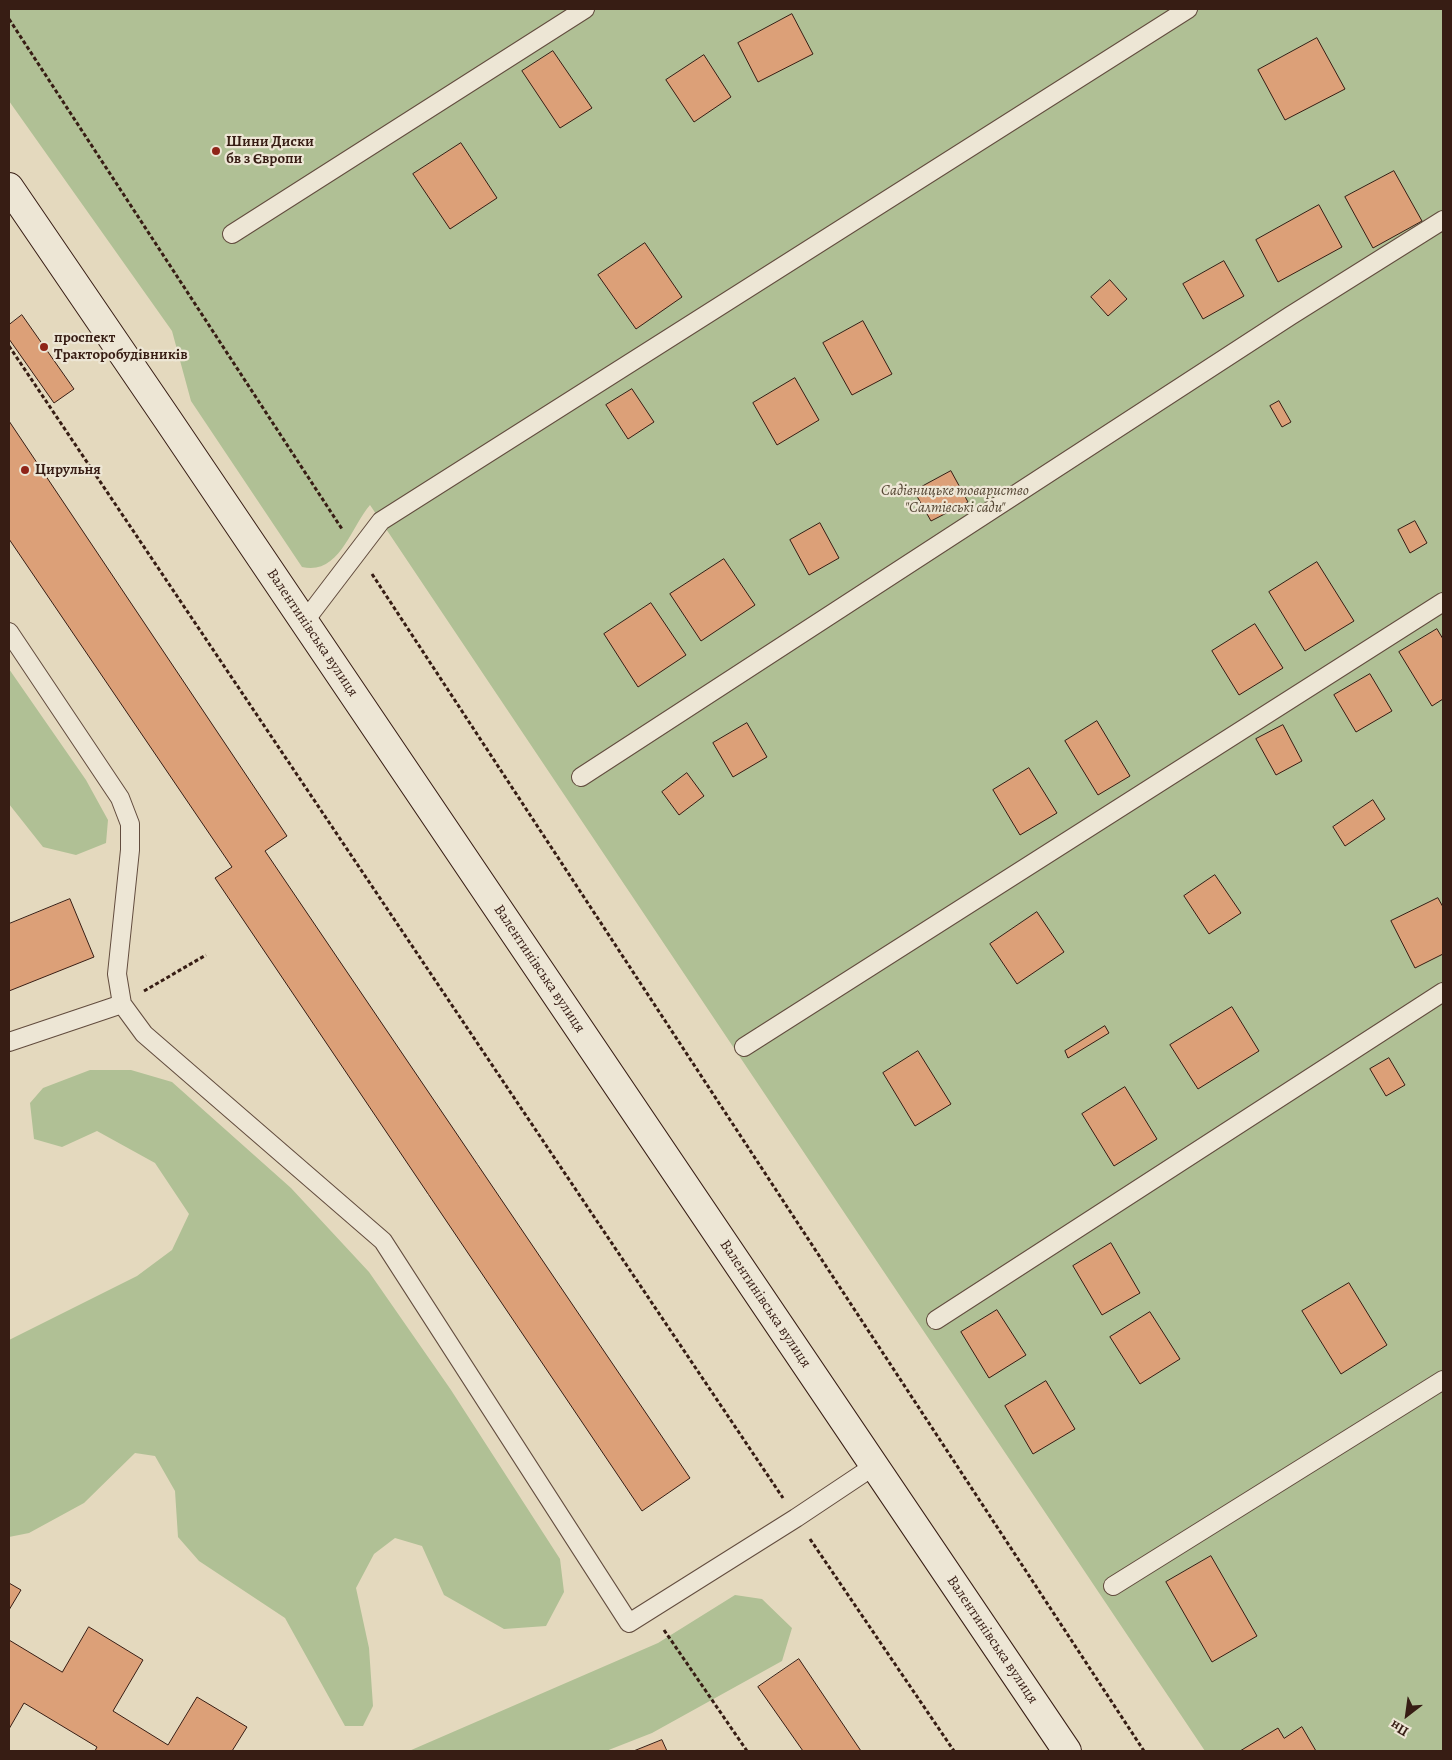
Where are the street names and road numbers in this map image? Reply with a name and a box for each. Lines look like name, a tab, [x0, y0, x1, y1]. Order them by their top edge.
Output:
street label: Валентинівська вулиця	[262, 566, 362, 700]
street label: Валентинівська вулиця	[489, 902, 589, 1036]
street label: Валентинівська вулиця	[715, 1237, 815, 1371]
street label: Валентинівська вулиця	[942, 1573, 1042, 1707]

